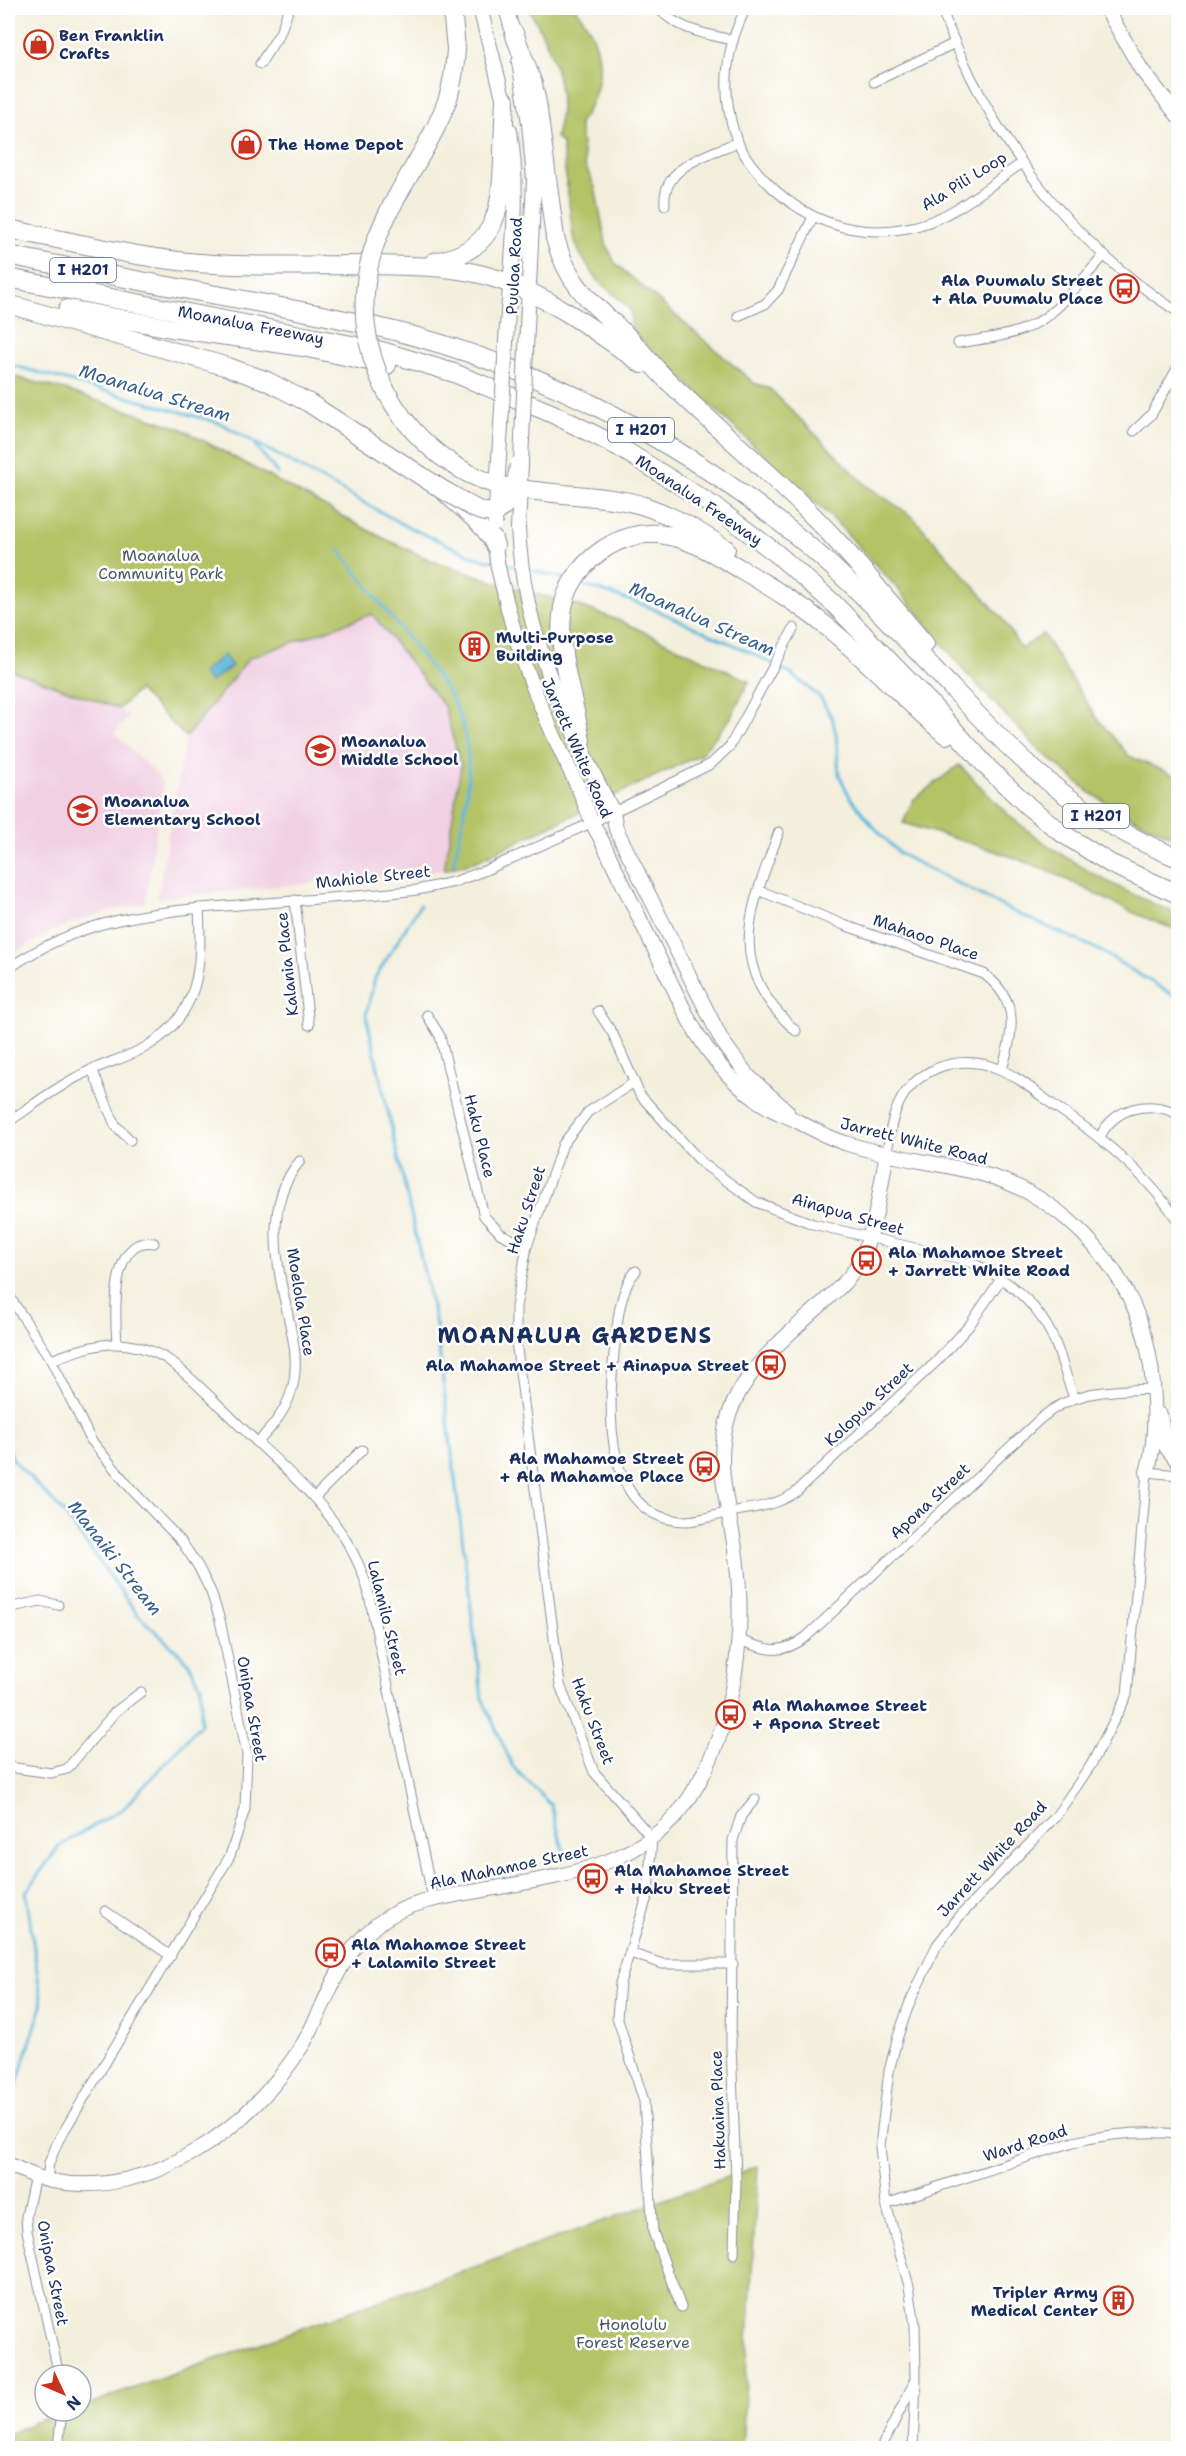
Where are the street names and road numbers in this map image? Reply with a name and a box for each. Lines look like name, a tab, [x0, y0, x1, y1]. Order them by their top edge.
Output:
street label: Ala Pili Loop	[917, 146, 1011, 216]
street label: Puuloa Road	[501, 217, 527, 315]
road number: I H201	[50, 258, 116, 282]
street label: Moanalua Freeway	[176, 301, 326, 349]
road number: I H201	[608, 418, 674, 442]
street label: Moanalua Freeway	[632, 450, 766, 550]
street label: Jarrett White Road	[537, 675, 617, 821]
road number: I H201	[1063, 804, 1129, 828]
street label: Mahiole Street	[315, 861, 431, 893]
street label: Mahaoo Place	[870, 909, 982, 965]
street label: Kalania Place	[271, 911, 303, 1017]
street label: Haku Place	[459, 1092, 501, 1180]
street label: Jarrett White Road	[838, 1113, 990, 1169]
street label: Haku Street	[502, 1163, 550, 1257]
street label: Ainapua Street	[789, 1188, 907, 1240]
street label: Moelola Place	[282, 1247, 320, 1357]
street label: Kolopua Street	[820, 1357, 918, 1451]
street label: Apona Street	[885, 1458, 975, 1544]
street label: Lalamilo Street	[363, 1558, 411, 1678]
street label: Onipaa Street	[232, 1654, 272, 1764]
street label: Haku Street	[567, 1674, 619, 1768]
street label: Jarrett White Road	[933, 1797, 1051, 1921]
street label: Ala Mahamoe Street	[428, 1840, 590, 1894]
street label: Hakuaina Place	[705, 2050, 731, 2170]
street label: Ward Road	[980, 2120, 1070, 2166]
street label: Onipaa Street	[32, 2218, 74, 2328]

